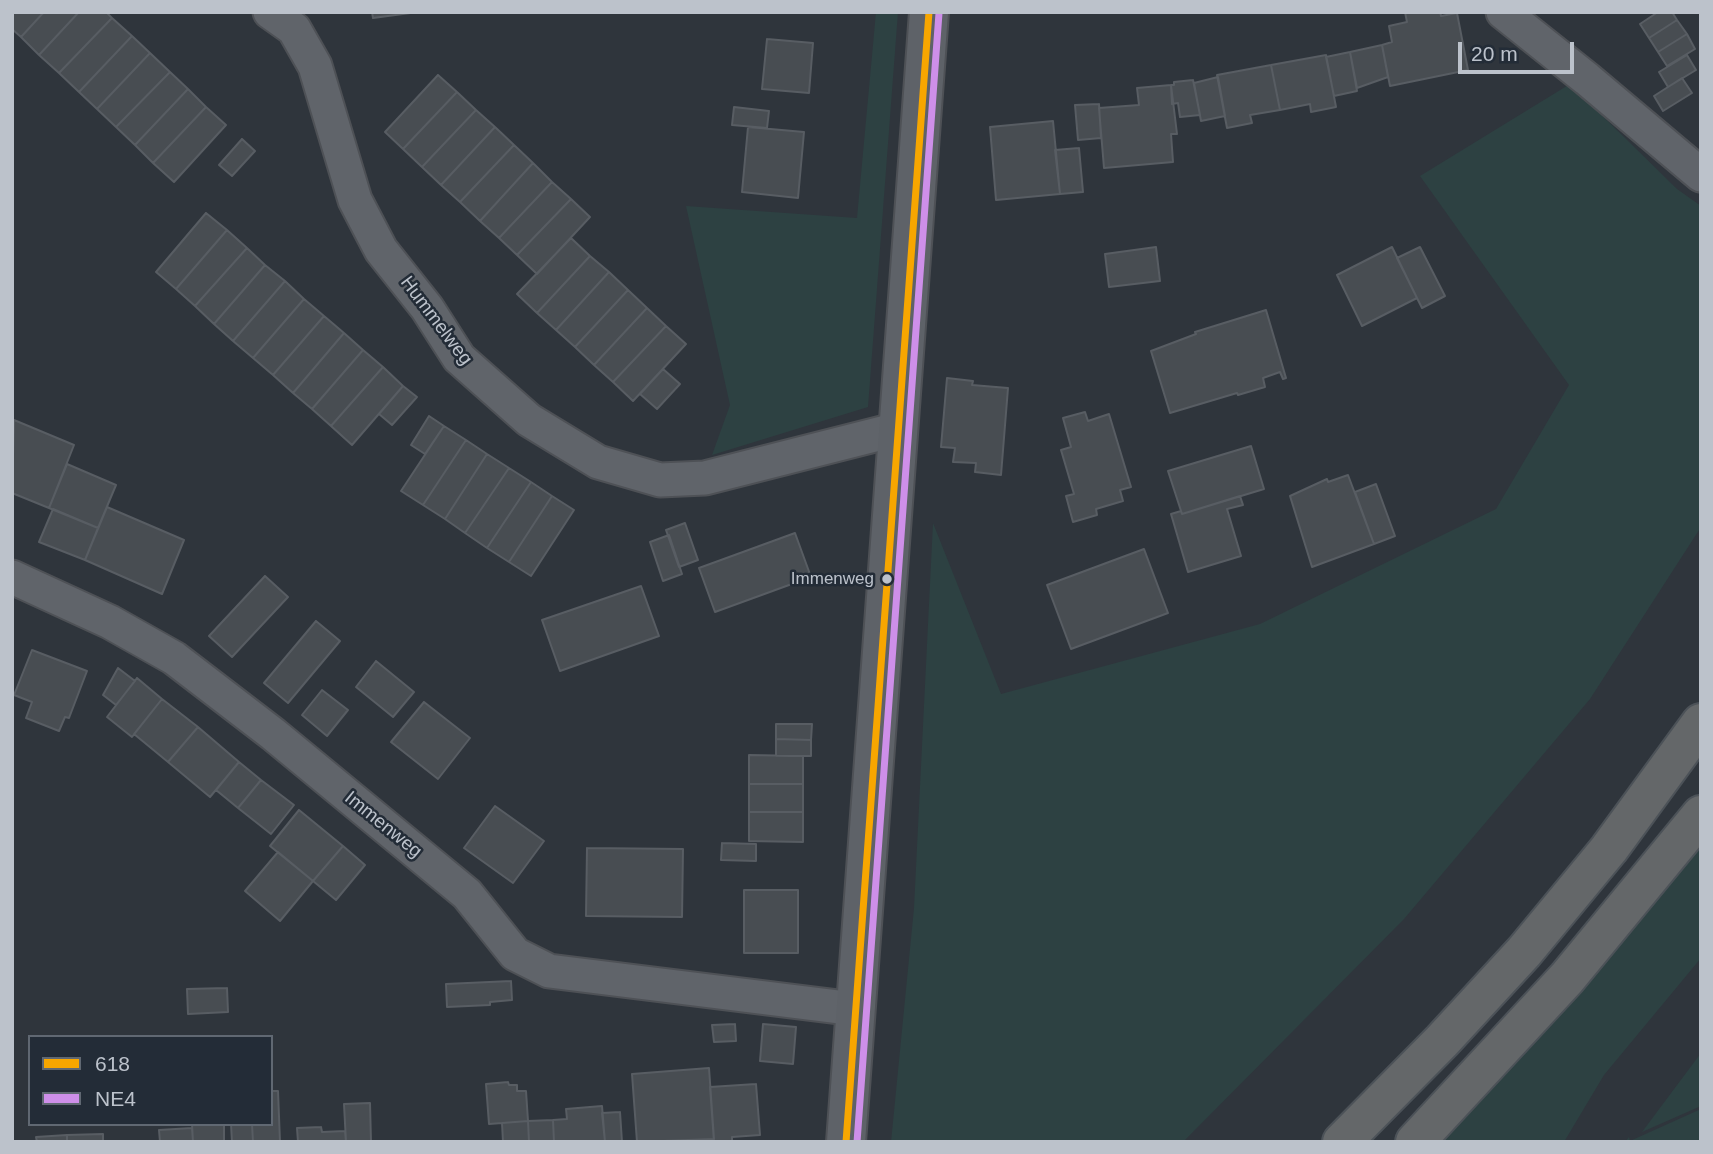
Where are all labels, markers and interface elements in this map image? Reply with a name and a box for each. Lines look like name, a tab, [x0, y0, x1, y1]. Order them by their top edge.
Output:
scale bar	[1461, 28, 1576, 72]
text: 20 m	[1471, 42, 1518, 65]
street label: Hummelweg	[395, 272, 477, 370]
place label: Immenweg	[791, 569, 874, 589]
marker: Immenweg	[880, 572, 894, 586]
street label: Immenweg	[340, 787, 426, 863]
legend	[28, 1035, 273, 1126]
text: 618	[95, 1052, 130, 1075]
text: NE4	[95, 1087, 136, 1110]

